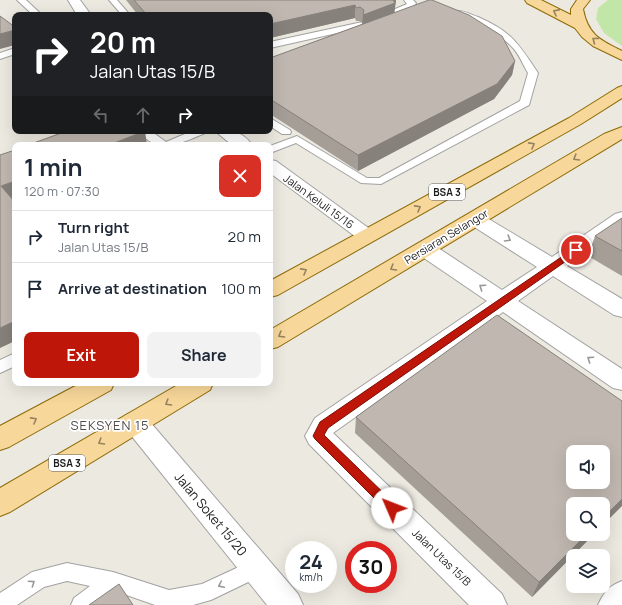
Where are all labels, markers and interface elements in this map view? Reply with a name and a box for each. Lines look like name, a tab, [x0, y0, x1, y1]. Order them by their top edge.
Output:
one-way arrow	[552, 9, 560, 17]
text: 20 m	[90, 23, 156, 61]
icon: right	[24, 28, 76, 80]
one-way arrow	[593, 38, 600, 45]
text: Jalan Utas 15/B	[90, 59, 215, 83]
icon: left	[90, 104, 112, 126]
icon: ahead	[132, 104, 154, 126]
icon: right	[174, 104, 196, 126]
one-way arrow	[528, 143, 535, 150]
text: 1 min	[24, 150, 83, 183]
one-way arrow	[573, 153, 580, 160]
button: close	[219, 155, 261, 197]
street label: Jalan Keluli 15/16	[281, 170, 357, 232]
text: 120 m · 07:30	[24, 182, 100, 200]
road number: BSA 3	[429, 184, 465, 200]
street label: Persiaran Selangor	[401, 205, 491, 267]
one-way arrow	[414, 206, 421, 213]
text: Turn right	[58, 217, 129, 238]
icon: right	[24, 226, 46, 248]
text: 20 m	[228, 226, 261, 247]
pin	[559, 233, 593, 267]
one-way arrow	[504, 235, 511, 242]
text: Jalan Utas 15/B	[58, 238, 148, 256]
icon: arrive	[565, 239, 587, 261]
one-way arrow	[390, 263, 397, 270]
one-way arrow	[300, 269, 307, 276]
icon: arrive	[24, 278, 46, 300]
text: Arrive at destination	[58, 278, 207, 299]
text: 100 m	[221, 278, 261, 299]
one-way arrow	[479, 284, 486, 292]
one-way arrow	[278, 330, 285, 337]
button: Exit	[24, 332, 139, 378]
button: Share	[147, 332, 261, 378]
one-way arrow	[587, 357, 594, 364]
one-way arrow	[165, 398, 172, 405]
district label: SEKSYEN 15	[70, 416, 150, 434]
one-way arrow	[30, 418, 37, 425]
one-way arrow	[98, 438, 105, 445]
map controls	[566, 445, 610, 593]
button: sound	[566, 445, 610, 489]
road number: BSA 3	[49, 455, 85, 471]
street label: Jalan Soket 15/20	[171, 468, 251, 560]
position arrow	[371, 487, 413, 529]
button: search	[566, 497, 610, 541]
street label: Jalan Utas 15/B	[409, 525, 475, 589]
speed limit sign: 30	[345, 541, 397, 593]
text: 24	[299, 548, 323, 575]
button: layers	[566, 549, 610, 593]
text: km/h	[299, 570, 323, 584]
one-way arrow	[218, 580, 225, 588]
one-way arrow	[28, 581, 35, 588]

